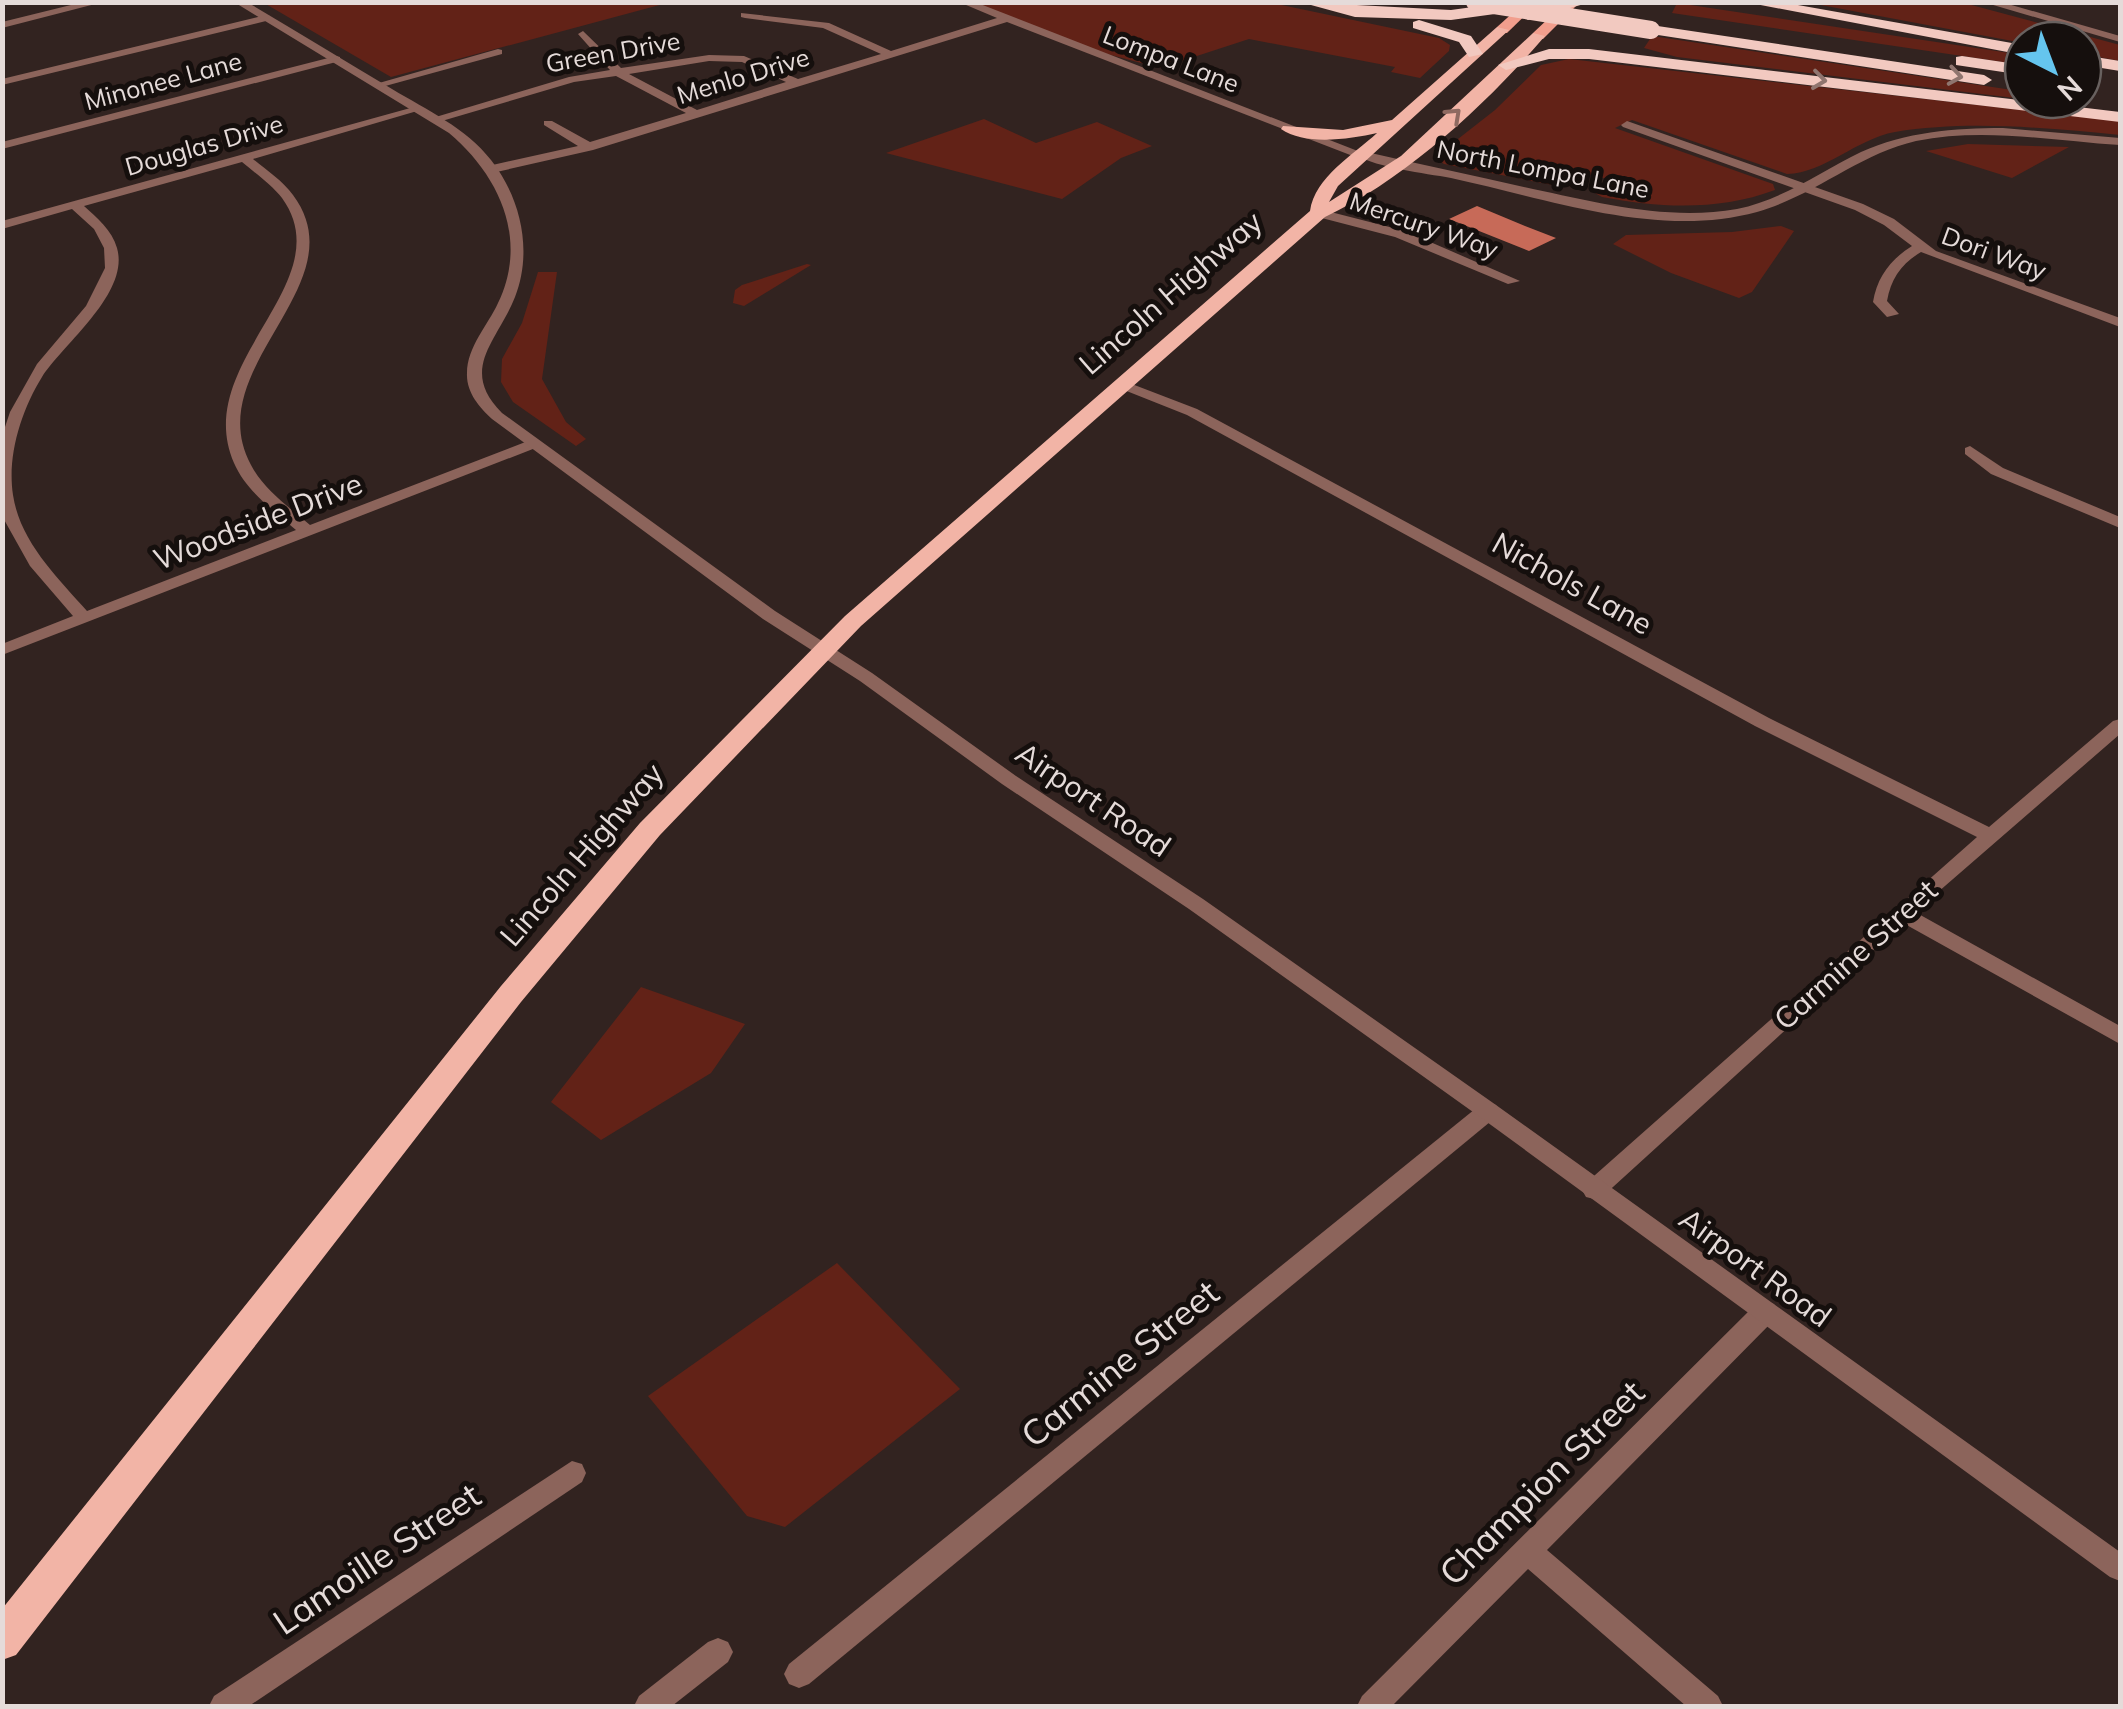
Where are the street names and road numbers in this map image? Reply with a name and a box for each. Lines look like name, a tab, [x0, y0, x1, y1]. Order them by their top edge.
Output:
street label: Lompa Lane	[1099, 18, 1244, 99]
street label: Green Drive	[543, 24, 683, 79]
street label: Menlo Drive	[673, 41, 813, 110]
street label: Minonee Lane	[81, 45, 245, 116]
street label: Douglas Drive	[121, 107, 286, 182]
street label: North Lompa Lane	[1434, 133, 1652, 204]
street label: Mercury Way	[1346, 185, 1502, 264]
street label: Lincoln Highway	[1071, 202, 1270, 382]
street label: Dori Way	[1938, 219, 2051, 286]
street label: Woodside Drive	[148, 464, 367, 578]
street label: Nichols Lane	[1486, 524, 1659, 643]
street label: Airport Road	[1009, 733, 1178, 865]
street label: Lincoln Highway	[491, 755, 671, 954]
street label: Carmine Street	[1766, 871, 1945, 1038]
street label: Airport Road	[1672, 1199, 1839, 1335]
street label: Carmine Street	[1012, 1270, 1227, 1456]
street label: Champion Street	[1430, 1371, 1653, 1594]
street label: Lamoille Street	[264, 1473, 489, 1644]

